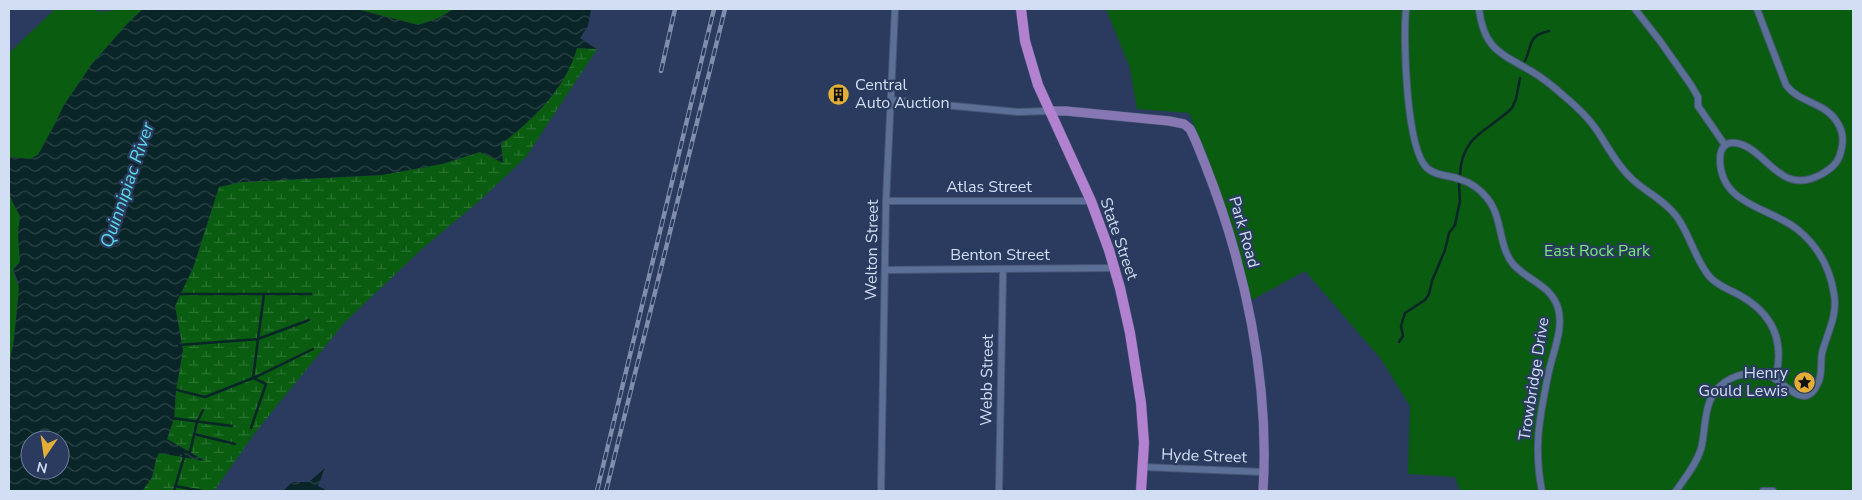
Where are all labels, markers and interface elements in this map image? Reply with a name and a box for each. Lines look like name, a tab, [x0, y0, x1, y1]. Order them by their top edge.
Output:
place label: Central Auto Auction	[855, 74, 950, 114]
building icon: Central Auto Auction	[827, 82, 851, 106]
water label: Quinnipiac River	[94, 119, 160, 251]
street label: Atlas Street	[946, 176, 1032, 198]
street label: Park Road	[1223, 194, 1265, 270]
street label: State Street	[1095, 195, 1143, 283]
street label: Welton Street	[860, 199, 884, 301]
park label: East Rock Park	[1544, 240, 1651, 262]
street label: Benton Street	[950, 244, 1050, 266]
street label: Trowbridge Drive	[1513, 316, 1555, 442]
street label: Webb Street	[975, 334, 999, 426]
place label: Henry Gould Lewis	[1699, 362, 1789, 402]
place icon: Henry Gould Lewis	[1792, 370, 1816, 394]
north arrow	[20, 430, 70, 480]
street label: Hyde Street	[1161, 444, 1248, 469]
text: N	[35, 457, 49, 478]

